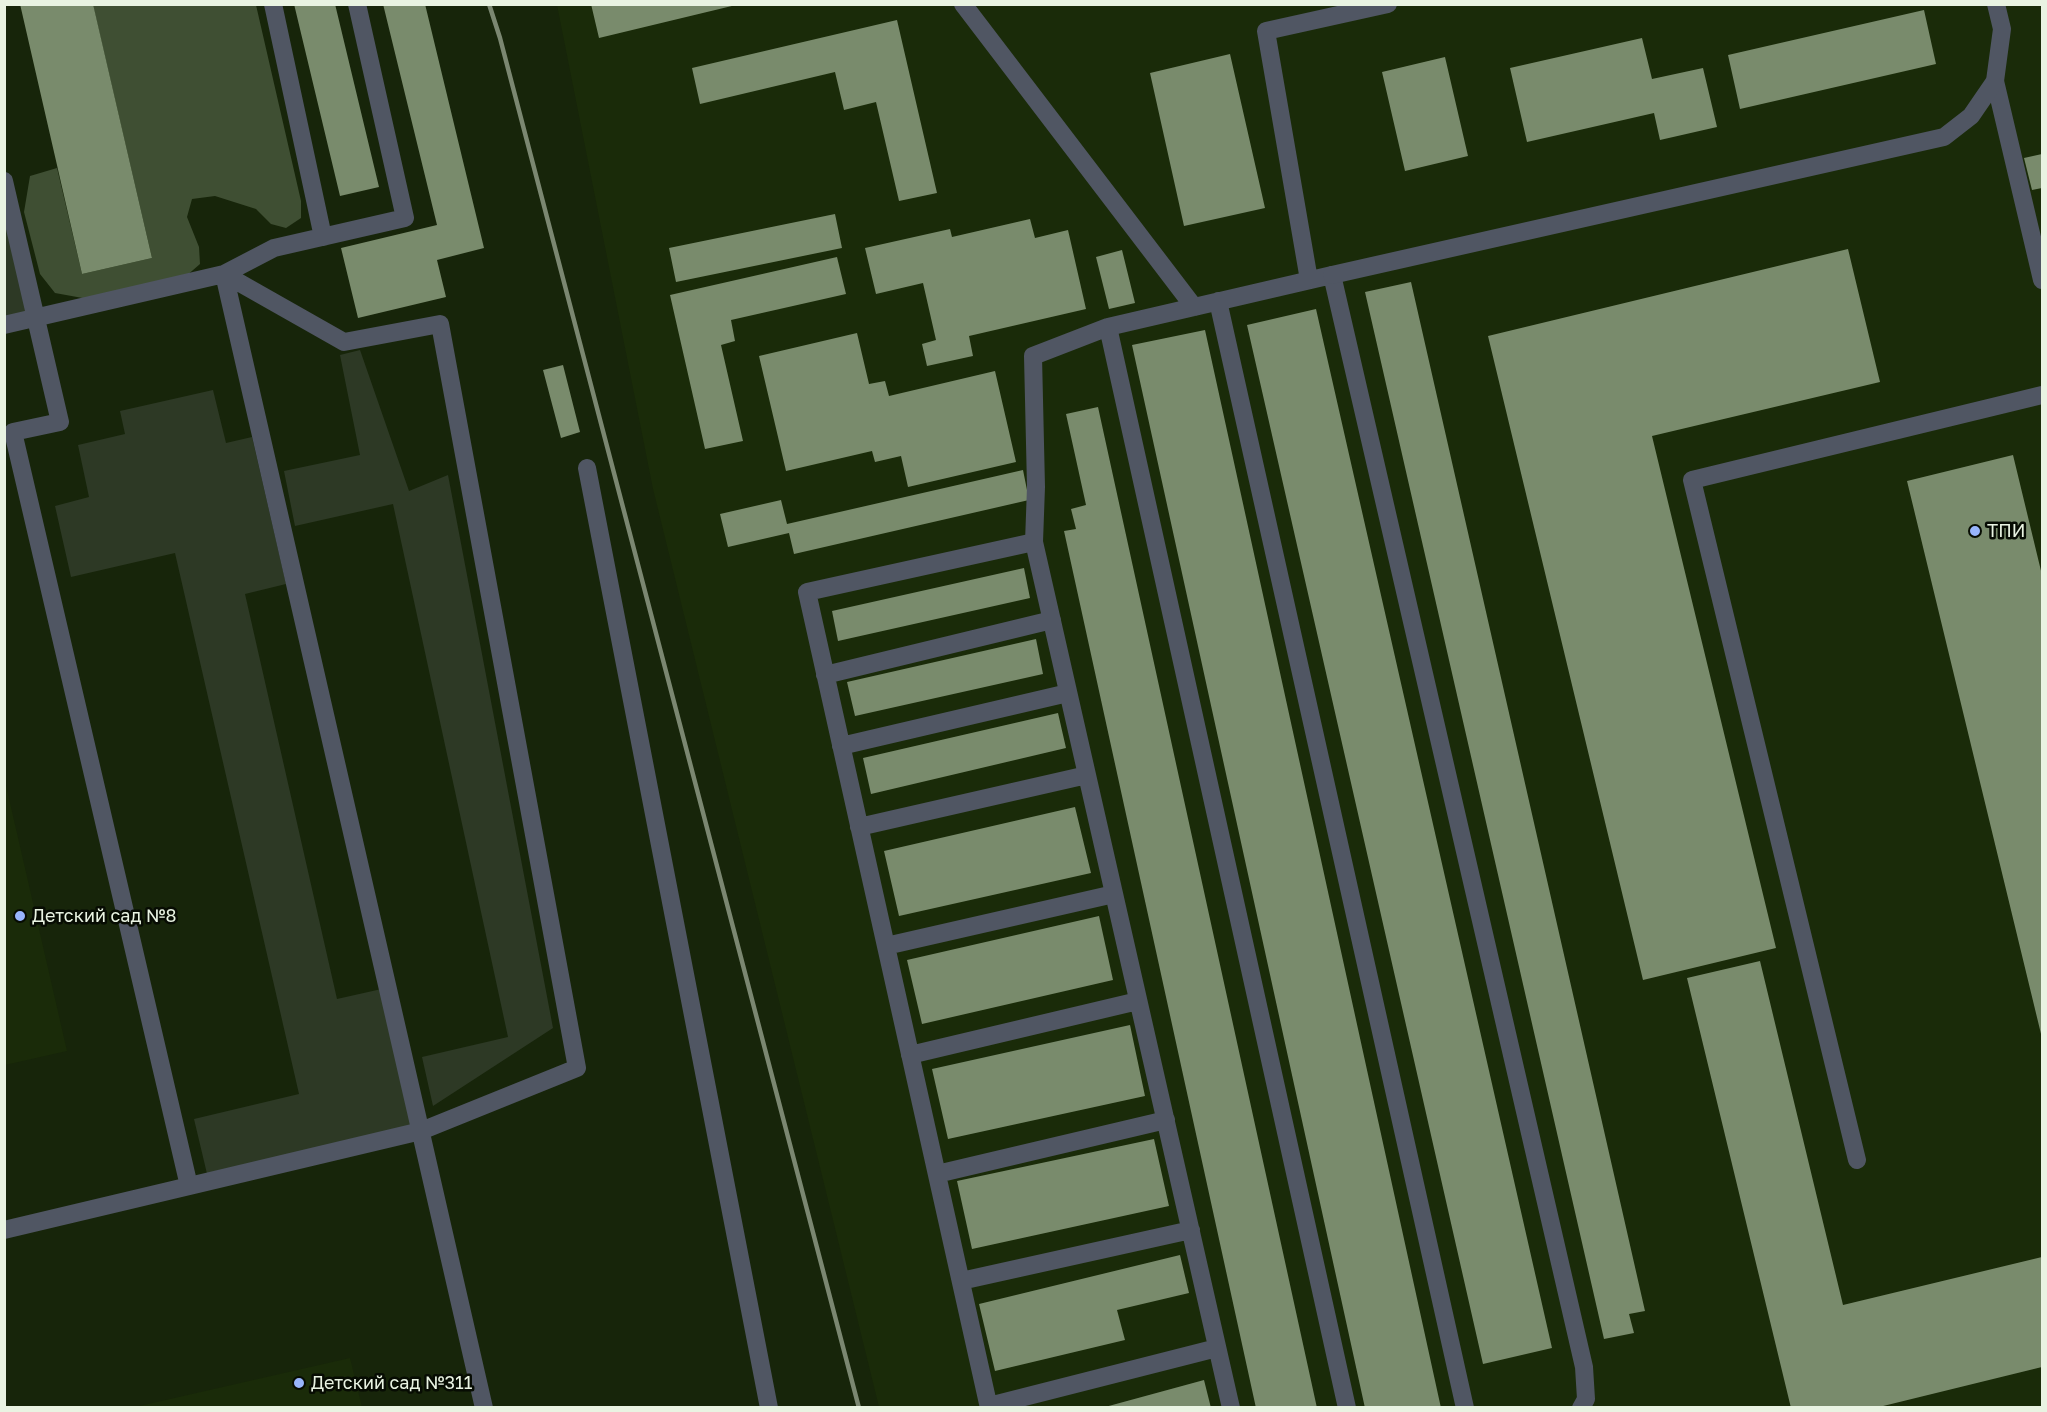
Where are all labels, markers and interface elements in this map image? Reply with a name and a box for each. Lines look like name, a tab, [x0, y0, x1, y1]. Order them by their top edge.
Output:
place label: ТПИ	[1987, 520, 2025, 542]
marker: ТПИ	[1968, 524, 1982, 538]
place label: Детский сад №8	[32, 905, 177, 927]
marker: Детский сад №8	[13, 909, 27, 923]
place label: Детский сад №311	[311, 1372, 473, 1394]
marker: Детский сад №311	[292, 1376, 306, 1390]

